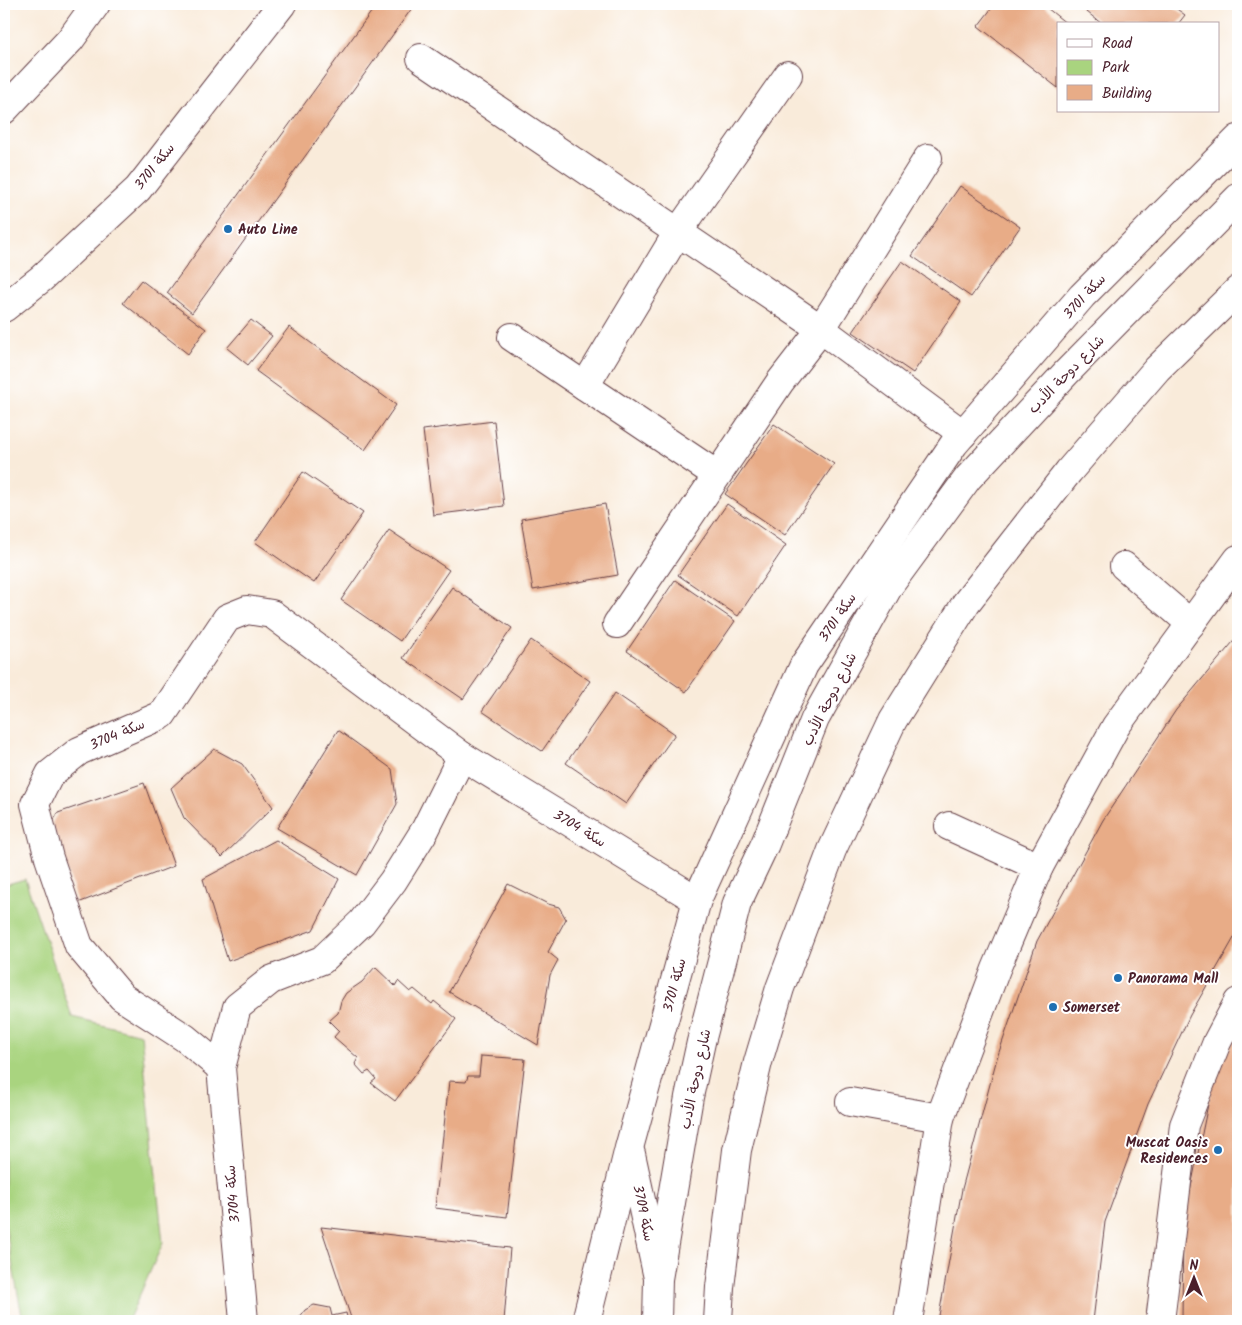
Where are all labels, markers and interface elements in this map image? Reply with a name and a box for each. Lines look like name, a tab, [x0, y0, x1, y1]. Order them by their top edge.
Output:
legend	[1057, 22, 1220, 112]
text: Road	[1102, 32, 1133, 56]
text: Park	[1102, 56, 1130, 80]
text: Building	[1102, 82, 1152, 106]
street label: سكة 3701	[129, 138, 181, 195]
place label: Auto Line	[238, 219, 298, 241]
marker: Auto Line	[222, 223, 234, 235]
street label: سكة 3701	[1058, 269, 1111, 324]
street label: شارع دوحة الأدب	[1023, 330, 1110, 419]
street label: سكة 3701	[813, 589, 862, 646]
street label: شارع دوحة الأدب	[797, 649, 863, 750]
street label: سكة 3704	[86, 713, 148, 756]
street label: سكة 3704	[549, 804, 610, 853]
street label: سكة 3701	[657, 956, 693, 1015]
place label: Panorama Mall	[1128, 968, 1219, 990]
marker: Panorama Mall	[1112, 972, 1124, 984]
place label: Somerset	[1063, 997, 1121, 1019]
marker: Somerset	[1047, 1001, 1059, 1013]
street label: شارع دوحة الأدب	[675, 1027, 717, 1132]
place label: Muscat Oasis Residences	[1126, 1132, 1208, 1170]
marker: Muscat Oasis Residences	[1212, 1144, 1224, 1156]
street label: سكة 3704	[220, 1164, 246, 1224]
street label: سكة 3709	[626, 1183, 660, 1243]
north arrow	[1170, 1252, 1220, 1302]
text: N	[1190, 1255, 1199, 1277]

